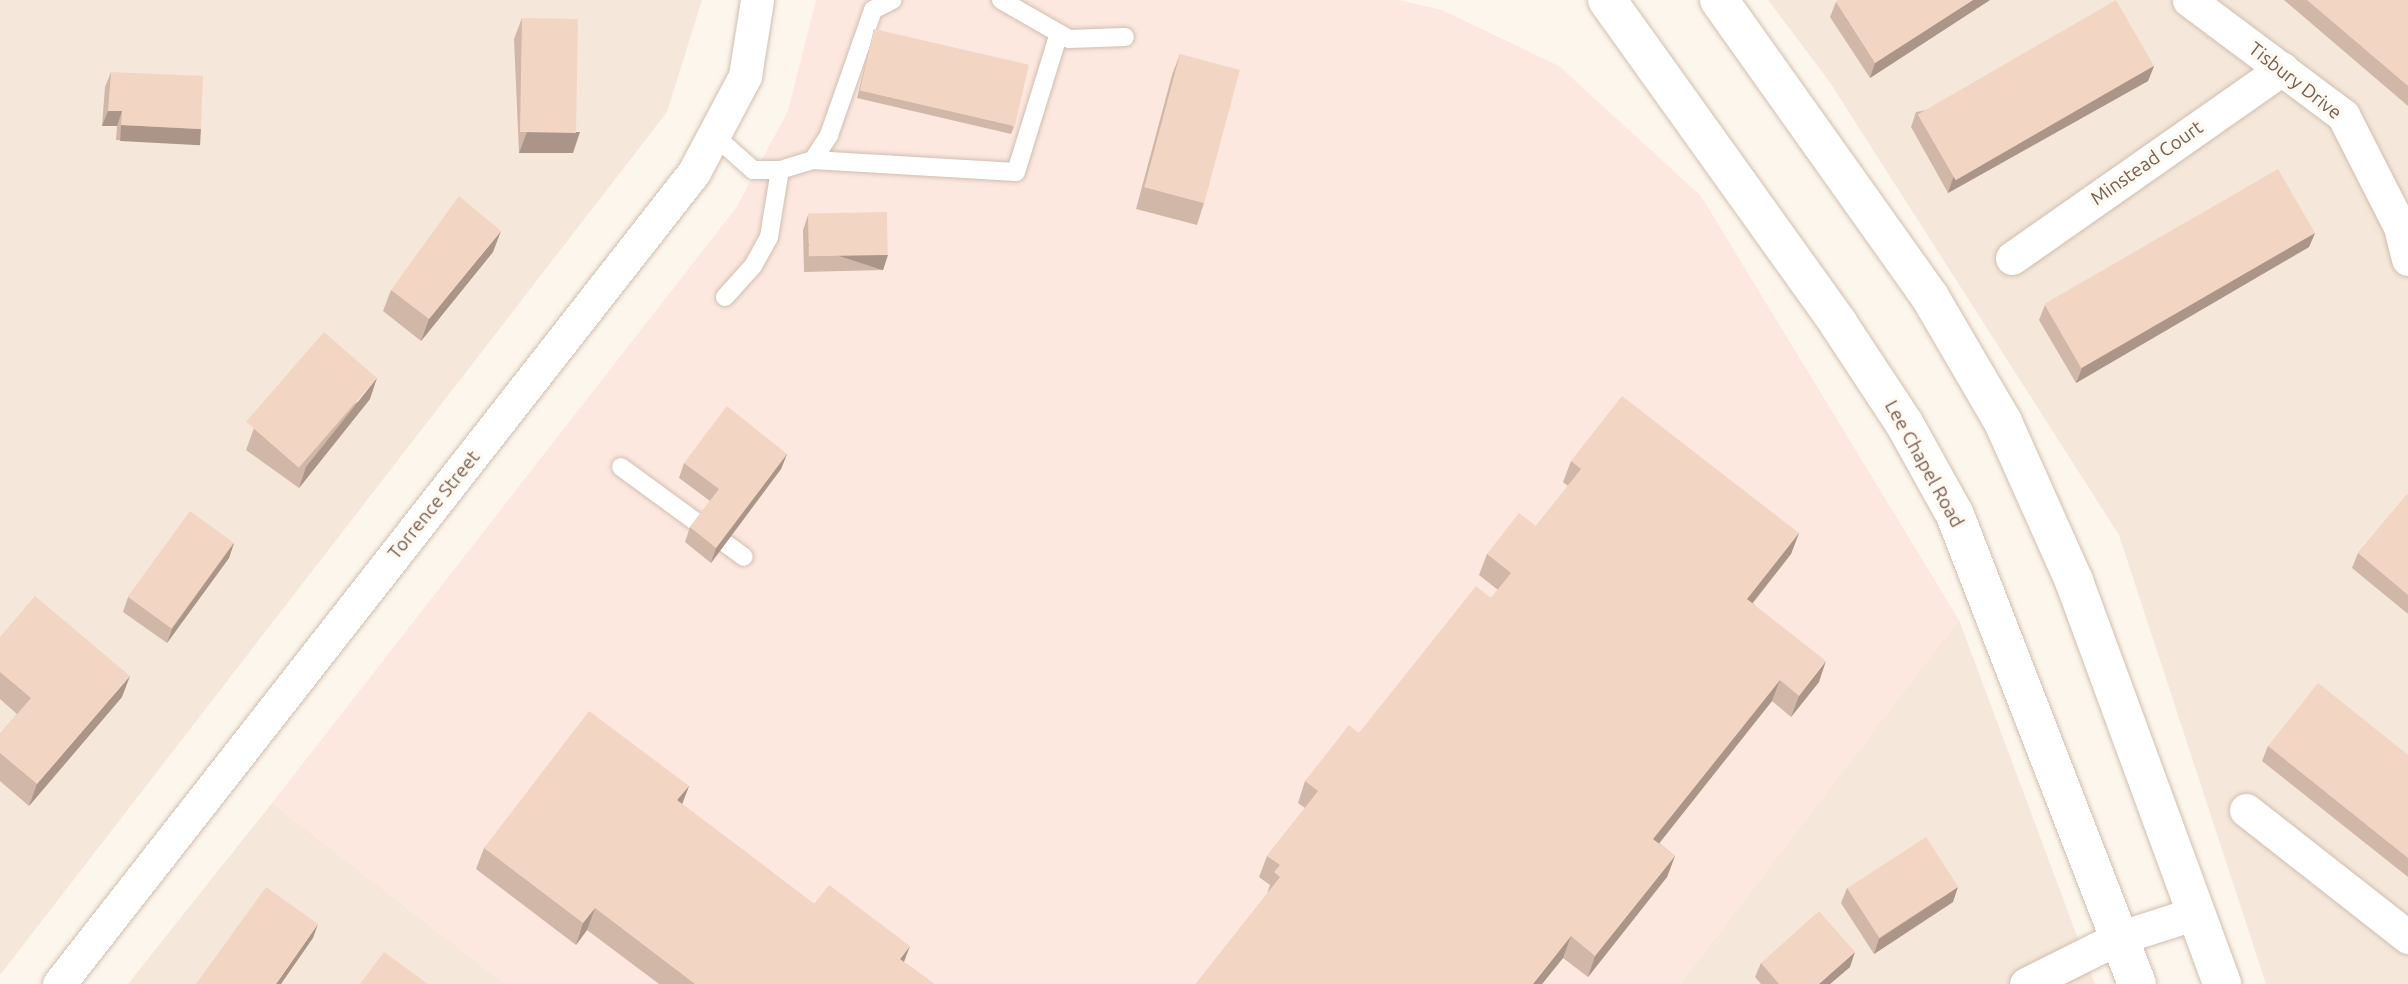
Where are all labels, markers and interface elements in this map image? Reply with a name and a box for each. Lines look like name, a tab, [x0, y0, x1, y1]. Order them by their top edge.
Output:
street label: Tisbury Drive	[2244, 38, 2346, 124]
street label: Minstead Court	[2087, 116, 2207, 210]
street label: Lee Chapel Road	[1880, 396, 1968, 532]
street label: Torrence Street	[383, 446, 485, 564]

